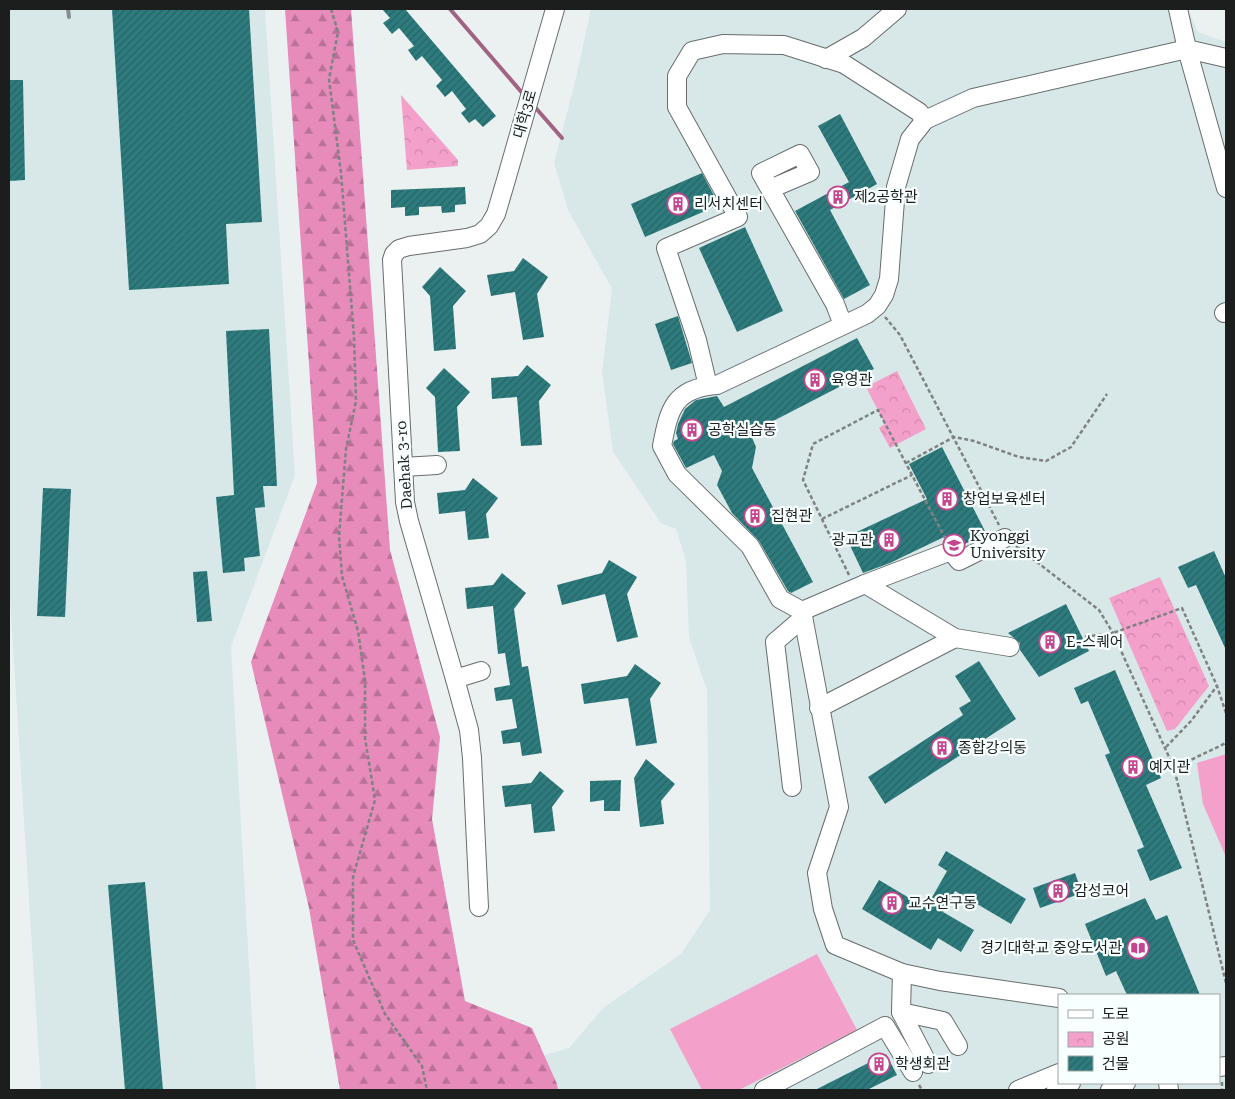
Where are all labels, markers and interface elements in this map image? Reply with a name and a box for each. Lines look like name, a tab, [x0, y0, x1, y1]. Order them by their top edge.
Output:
street label: 대학3로	[509, 88, 541, 140]
building icon: 제2공학관	[826, 185, 850, 209]
place label: 제2공학관	[854, 188, 918, 206]
building icon: 리서치센터	[666, 192, 690, 216]
place label: 리서치센터	[694, 195, 763, 213]
building icon: 육영관	[803, 368, 827, 392]
place label: 육영관	[831, 371, 873, 389]
building icon: 공학실습동	[680, 418, 704, 442]
street label: Daehak 3-ro	[392, 420, 416, 510]
place label: 공학실습동	[708, 421, 777, 439]
building icon: 창업보육센터	[935, 487, 959, 511]
place label: 창업보육센터	[963, 490, 1046, 508]
building icon: 집현관	[743, 504, 767, 528]
place label: 집현관	[771, 507, 813, 525]
place label: Kyonggi University	[970, 527, 1046, 562]
building icon: 광교관	[877, 528, 901, 552]
place label: 광교관	[832, 531, 873, 549]
school or university icon: Kyonggi University	[942, 533, 966, 557]
building icon: E-스퀘어	[1038, 630, 1062, 654]
place label: E-스퀘어	[1066, 633, 1123, 651]
building icon: 종합강의동	[930, 736, 954, 760]
place label: 종합강의동	[958, 739, 1027, 757]
building icon: 예지관	[1121, 755, 1145, 779]
place label: 예지관	[1149, 758, 1191, 776]
building icon: 감성코어	[1046, 879, 1070, 903]
place label: 감성코어	[1074, 882, 1129, 900]
building icon: 교수연구동	[880, 891, 904, 915]
place label: 교수연구동	[908, 894, 977, 912]
library icon: 경기대학교 중앙도서관	[1126, 936, 1150, 960]
place label: 경기대학교 중앙도서관	[980, 939, 1122, 957]
legend	[1058, 994, 1220, 1084]
text: 도로	[1102, 1005, 1130, 1023]
text: 공원	[1102, 1030, 1130, 1048]
building icon: 학생회관	[867, 1052, 891, 1076]
place label: 학생회관	[895, 1055, 950, 1073]
text: 건물	[1102, 1055, 1130, 1073]

